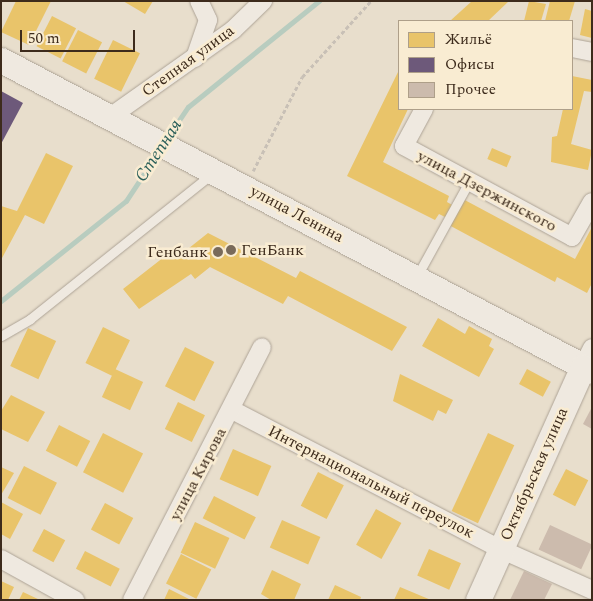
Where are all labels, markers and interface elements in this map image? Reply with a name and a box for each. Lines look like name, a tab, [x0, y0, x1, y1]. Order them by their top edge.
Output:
scale bar	[22, 20, 138, 52]
legend	[398, 20, 573, 110]
street label: Степная улица	[138, 21, 238, 101]
text: 50 m	[28, 27, 60, 50]
text: Жильё	[445, 28, 492, 51]
text: Офисы	[445, 53, 494, 76]
text: Прочее	[445, 78, 496, 101]
water label: Степная	[131, 116, 187, 186]
street label: улица Дзержинского	[414, 146, 560, 236]
street label: улица Ленина	[247, 181, 347, 247]
place label: ГенБанк	[241, 240, 304, 260]
place label: Генбанк	[147, 242, 208, 262]
marker: ГенБанк	[225, 244, 237, 256]
marker: Генбанк	[212, 246, 224, 258]
street label: Октябрьская улица	[496, 404, 572, 544]
street label: Интернациональный переулок	[265, 422, 477, 542]
street label: улица Кирова	[165, 424, 231, 524]

